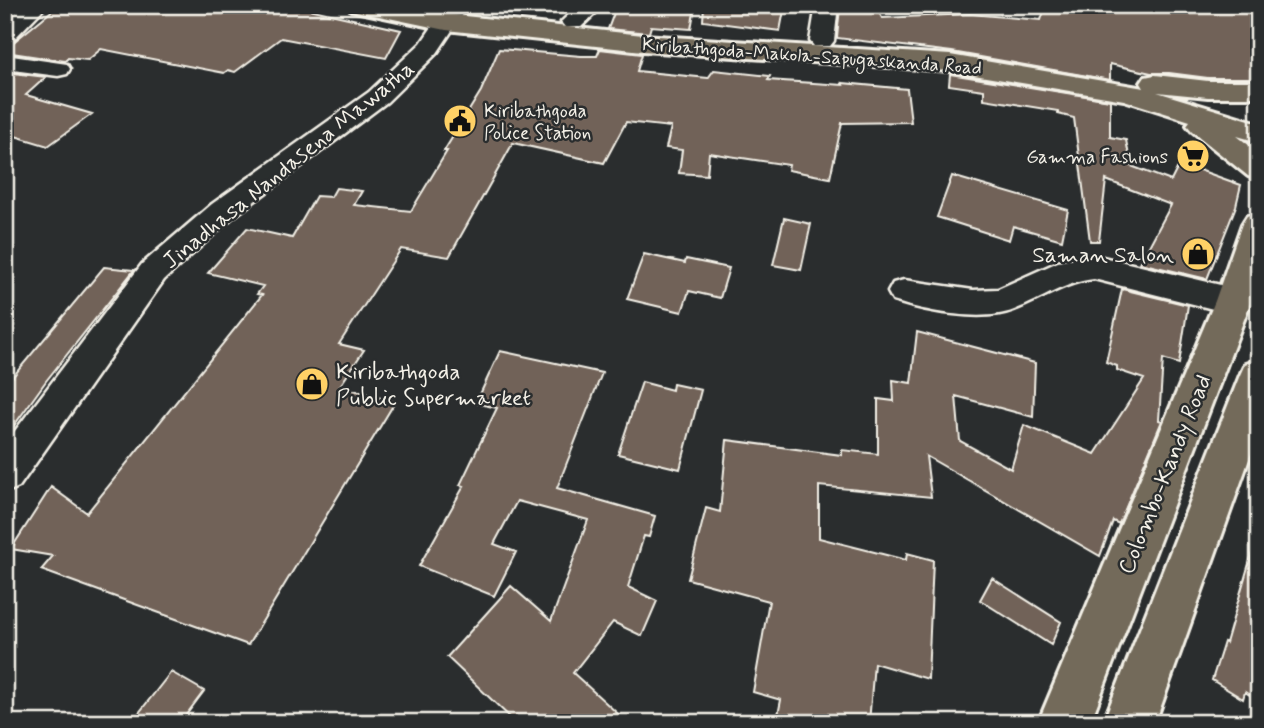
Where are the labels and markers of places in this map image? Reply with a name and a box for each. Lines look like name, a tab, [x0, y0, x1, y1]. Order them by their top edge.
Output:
place label: Kiribathgoda Police Station	[484, 99, 591, 146]
public building icon: Kiribathgoda Police Station	[441, 102, 479, 140]
supermarket icon: Gamma Fashions	[1174, 137, 1212, 175]
place label: Gamma Fashions	[1026, 145, 1168, 170]
shop icon: Saman Salon	[1179, 235, 1217, 273]
place label: Saman Salon	[1032, 241, 1174, 271]
place label: Kiribathgoda Public Supermarket	[336, 358, 531, 414]
shop icon: Kiribathgoda Public Supermarket	[293, 365, 331, 403]

